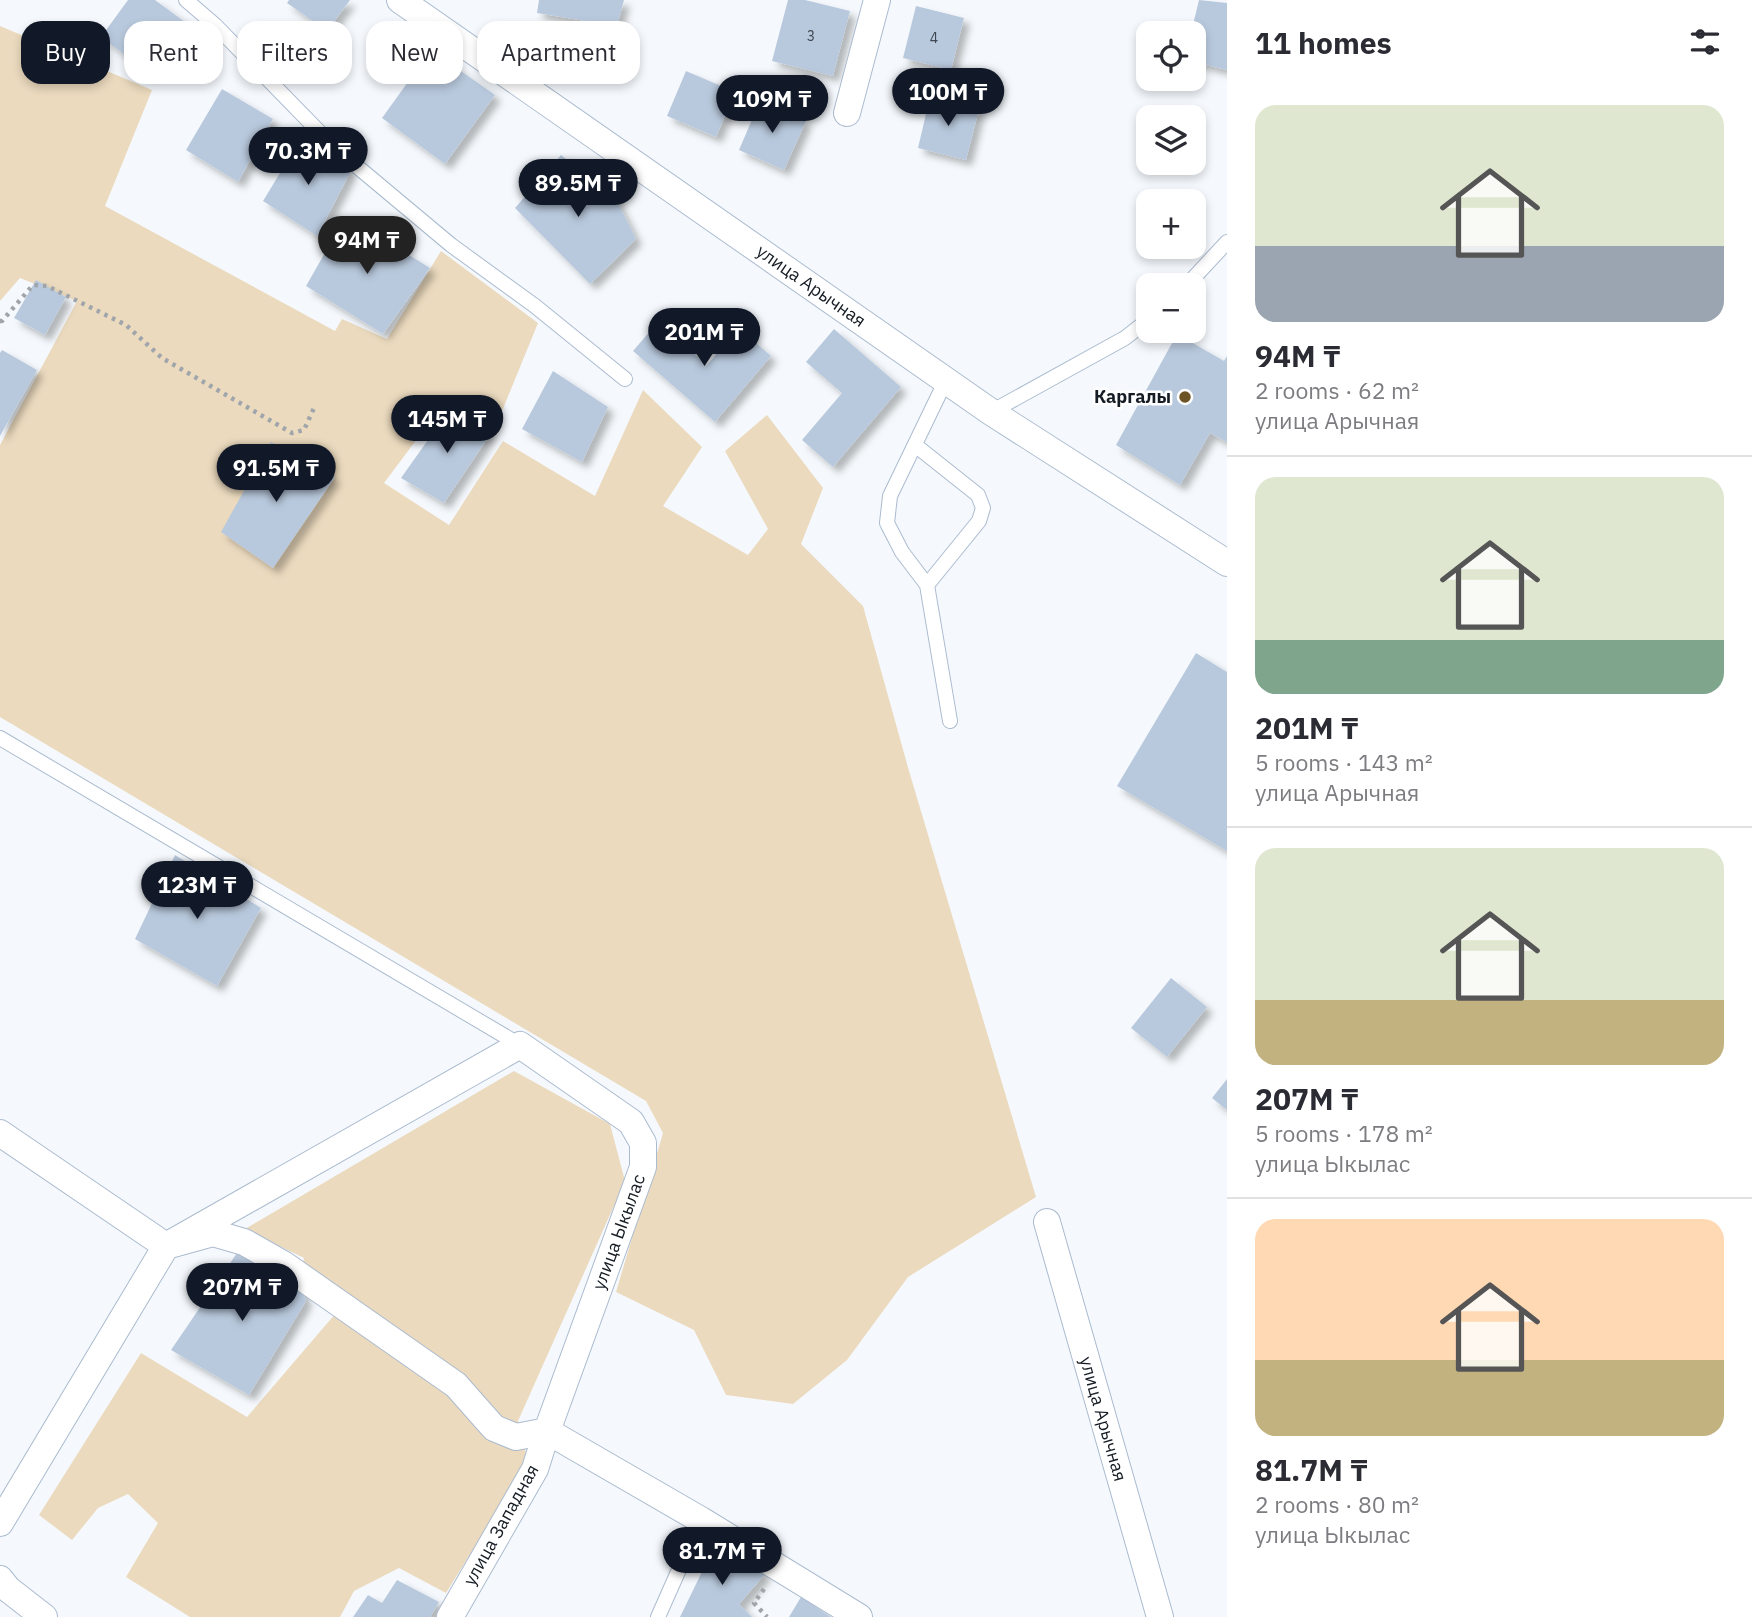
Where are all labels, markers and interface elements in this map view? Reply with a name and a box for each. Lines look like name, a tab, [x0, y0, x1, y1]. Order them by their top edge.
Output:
chip: Buy	[21, 21, 110, 84]
chip: Rent	[124, 21, 223, 84]
chip: Filters	[237, 21, 352, 84]
chip: New	[366, 21, 463, 84]
chip: Apartment	[477, 21, 640, 84]
map controls	[1136, 21, 1206, 343]
button: locate	[1136, 21, 1206, 91]
text: 11 homes	[1255, 23, 1392, 62]
icon: filters	[1686, 23, 1724, 61]
house number: 3	[807, 27, 815, 45]
house number: 4	[930, 29, 938, 47]
pin: 100M ₸	[891, 68, 1005, 128]
pin: 109M ₸	[715, 76, 829, 135]
text: 100M ₸	[908, 76, 988, 106]
text: 109M ₸	[732, 83, 812, 113]
button: layers	[1136, 105, 1206, 175]
pin: 70.3M ₸	[243, 128, 373, 187]
text: 70.3M ₸	[265, 135, 351, 165]
icon: home	[1427, 150, 1553, 276]
pin: 89.5M ₸	[513, 160, 643, 219]
text: 89.5M ₸	[535, 167, 621, 197]
button: +	[1136, 189, 1206, 259]
pin: 94M ₸	[318, 216, 416, 276]
text: 94M ₸	[334, 224, 400, 254]
street label: улица Арычная	[752, 239, 871, 332]
button: −	[1136, 273, 1206, 343]
pin: 201M ₸	[647, 308, 761, 368]
text: 201M ₸	[664, 316, 744, 346]
text: 94M ₸	[1255, 336, 1341, 375]
text: 2 rooms · 62 m²	[1255, 375, 1419, 405]
place label: Каргалы	[1094, 385, 1171, 408]
marker: Каргалы	[1177, 389, 1193, 405]
pin: 145M ₸	[390, 396, 504, 455]
text: 145M ₸	[407, 403, 487, 433]
text: улица Арычная	[1255, 405, 1419, 435]
pin: 91.5M ₸	[211, 444, 341, 504]
text: 91.5M ₸	[233, 452, 319, 482]
icon: home	[1427, 522, 1553, 648]
text: 201M ₸	[1255, 708, 1359, 747]
text: 5 rooms · 143 m²	[1255, 747, 1433, 777]
text: улица Арычная	[1255, 777, 1419, 807]
pin: 123M ₸	[140, 862, 254, 921]
text: 123M ₸	[157, 869, 237, 899]
icon: home	[1427, 893, 1553, 1019]
text: 207M ₸	[1255, 1079, 1359, 1118]
text: 5 rooms · 178 m²	[1255, 1118, 1433, 1148]
text: улица Ыкылас	[1255, 1148, 1410, 1178]
street label: улица Ыкылас	[587, 1171, 650, 1293]
pin: 207M ₸	[185, 1264, 299, 1323]
icon: home	[1427, 1264, 1553, 1390]
text: 207M ₸	[202, 1271, 282, 1301]
street label: улица Арычная	[1075, 1354, 1132, 1484]
text: 81.7M ₸	[1255, 1450, 1368, 1489]
street label: улица Западная	[458, 1460, 543, 1590]
text: 2 rooms · 80 m²	[1255, 1489, 1419, 1519]
text: улица Ыкылас	[1255, 1519, 1410, 1549]
pin: 81.7M ₸	[657, 1528, 787, 1587]
text: 81.7M ₸	[679, 1535, 765, 1565]

